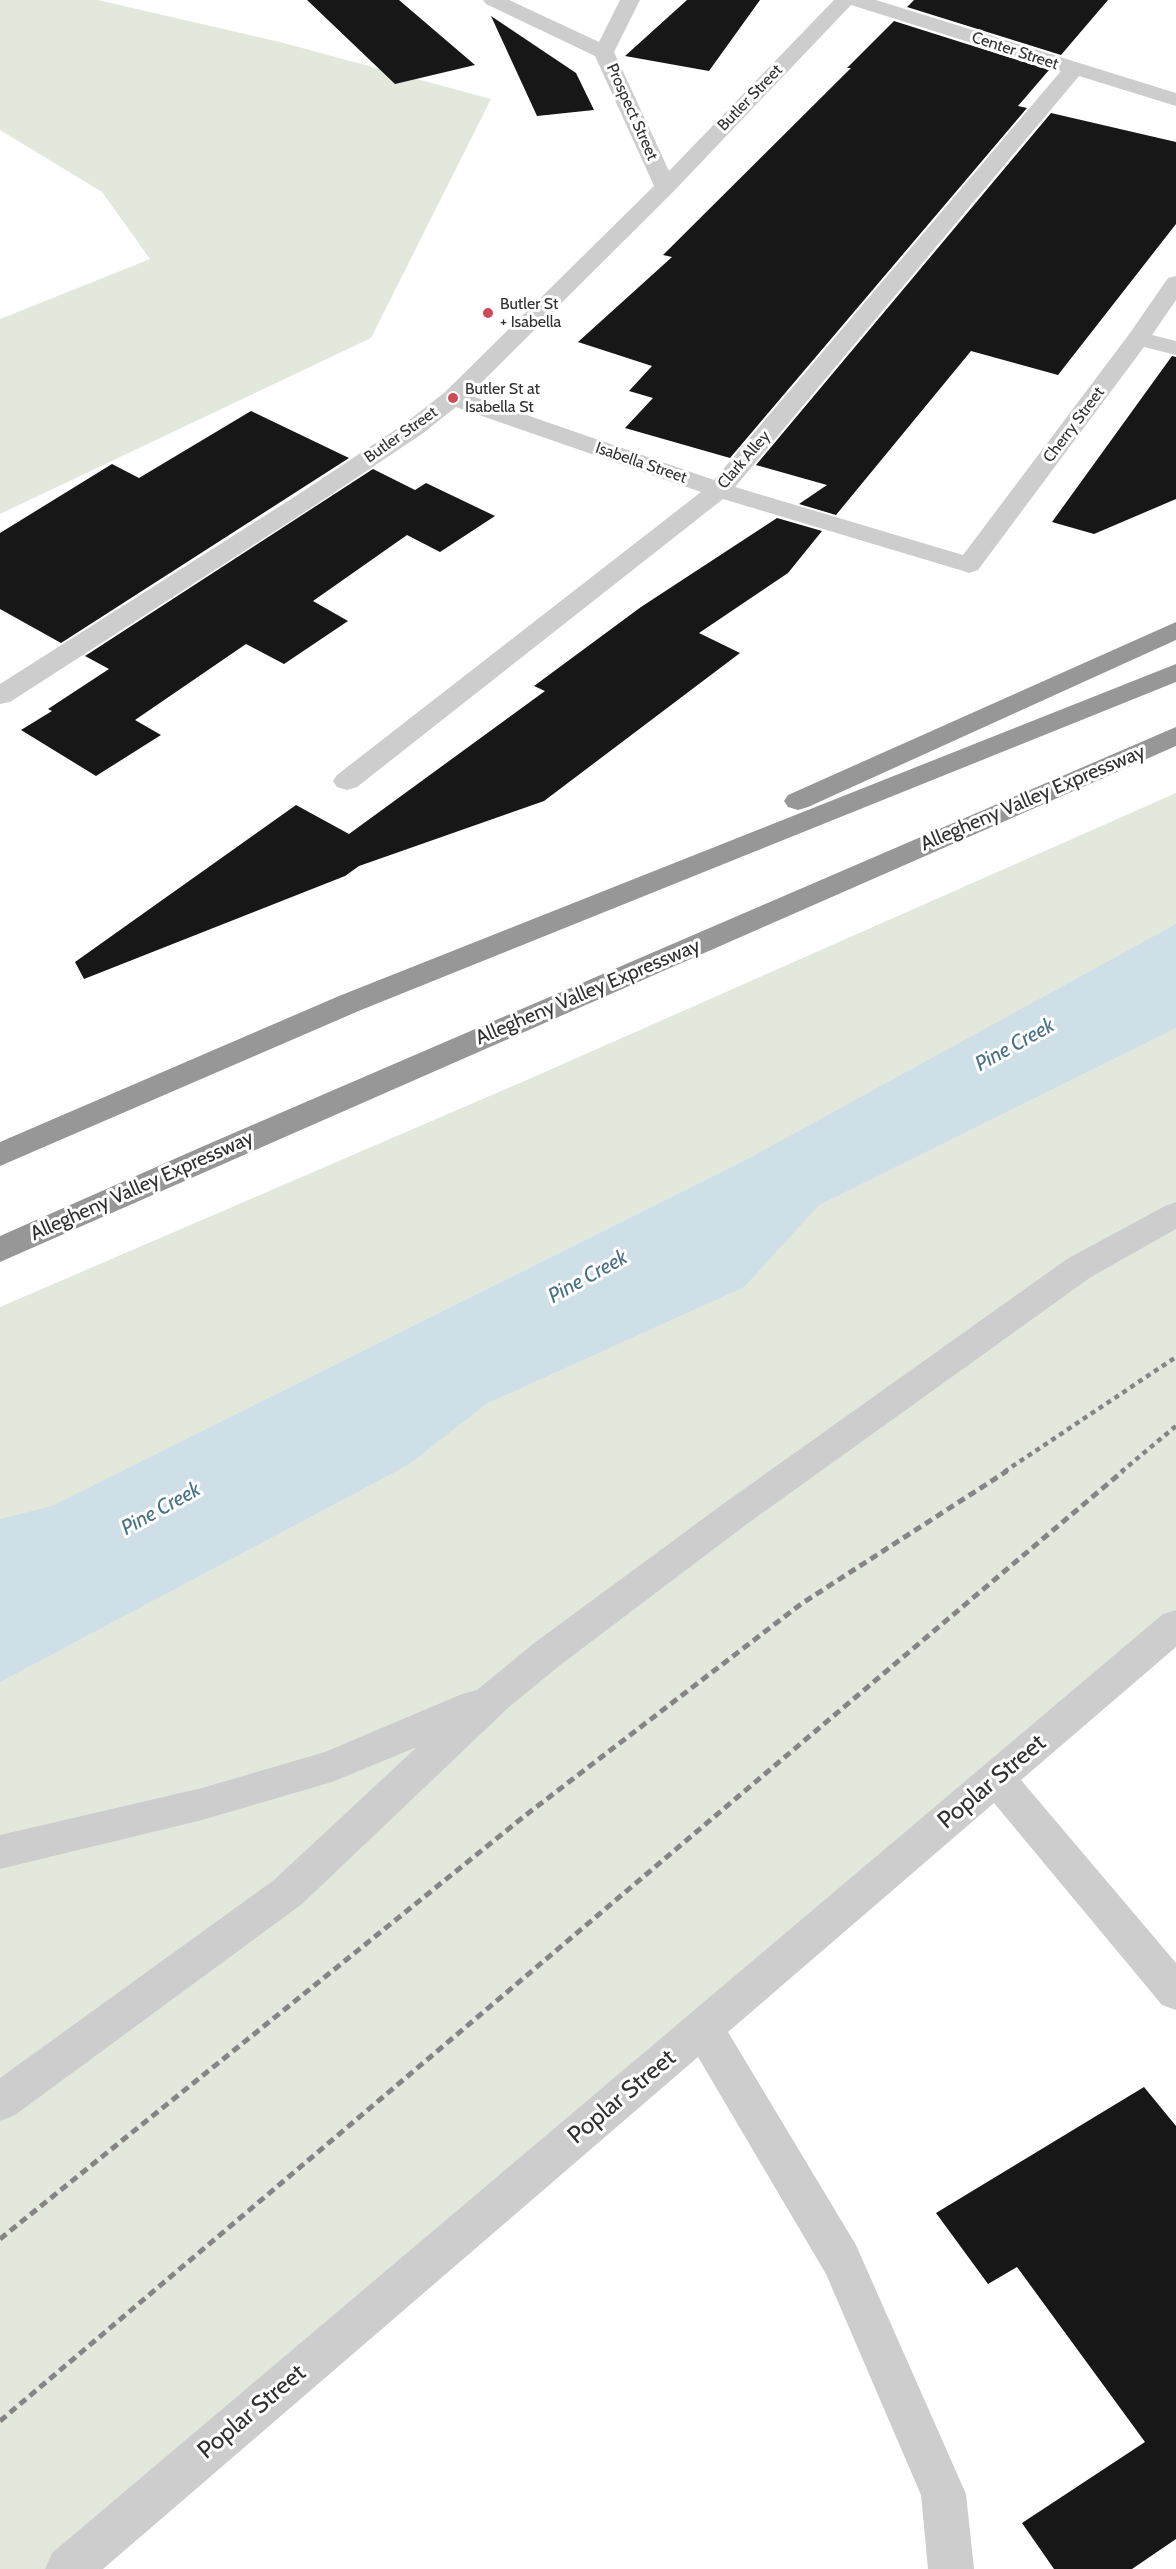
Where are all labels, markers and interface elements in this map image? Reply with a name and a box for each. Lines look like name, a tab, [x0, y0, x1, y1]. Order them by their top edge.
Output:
street label: Center Street	[969, 28, 1061, 74]
street label: Prospect Street	[602, 61, 662, 163]
street label: Butler Street	[714, 61, 786, 135]
place label: Butler St + Isabella	[500, 294, 561, 332]
marker: Butler St + Isabella	[481, 306, 495, 320]
place label: Butler St at Isabella St	[465, 379, 540, 417]
street label: Cherry Street	[1039, 383, 1109, 467]
marker: Butler St at Isabella St	[446, 391, 460, 405]
street label: Butler Street	[361, 403, 441, 467]
street label: Clark Alley	[714, 427, 774, 493]
street label: Isabella Street	[593, 438, 689, 488]
street label: Allegheny Valley Expressway	[917, 740, 1149, 856]
street label: Allegheny Valley Expressway	[472, 934, 704, 1050]
water label: Pine Creek	[971, 1013, 1059, 1077]
street label: Allegheny Valley Expressway	[27, 1126, 257, 1246]
water label: Pine Creek	[544, 1245, 632, 1309]
water label: Pine Creek	[117, 1477, 205, 1541]
street label: Poplar Street	[932, 1729, 1052, 1835]
street label: Poplar Street	[562, 2044, 682, 2150]
street label: Poplar Street	[192, 2359, 312, 2465]

